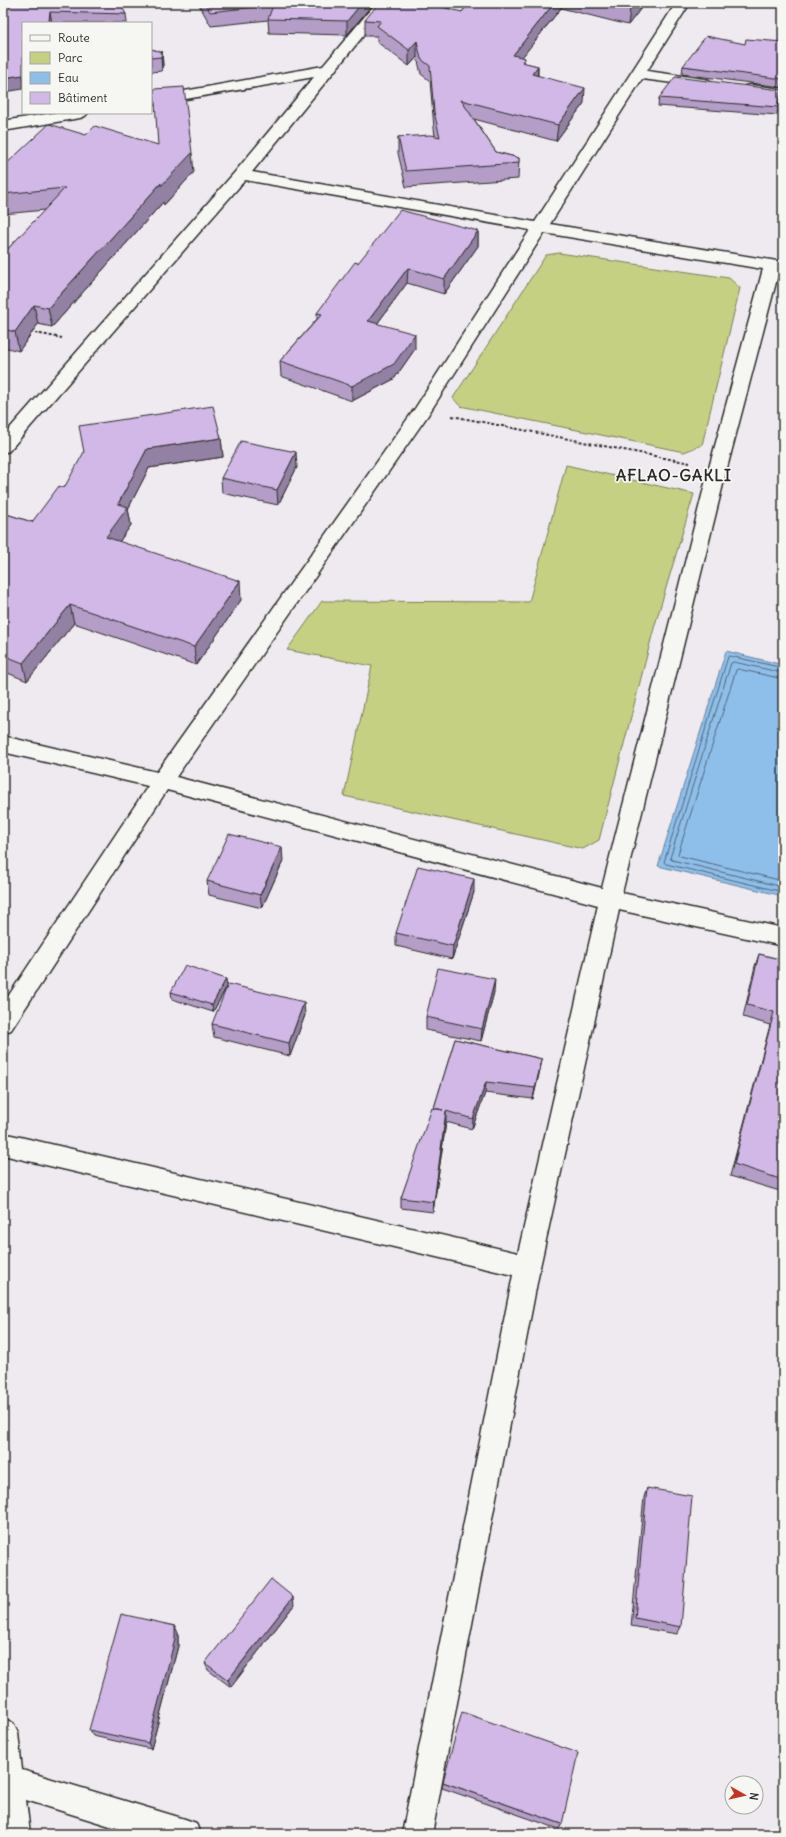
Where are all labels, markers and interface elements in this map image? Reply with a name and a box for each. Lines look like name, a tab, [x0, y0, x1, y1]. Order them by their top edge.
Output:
legend	[22, 22, 152, 114]
text: Route	[58, 30, 90, 45]
text: Parc	[58, 50, 83, 65]
text: Eau	[58, 70, 79, 85]
text: Bâtiment	[58, 90, 107, 105]
district label: AFLAO-GAKLI	[616, 465, 732, 485]
north arrow	[724, 1775, 764, 1815]
text: N	[746, 1792, 761, 1801]

